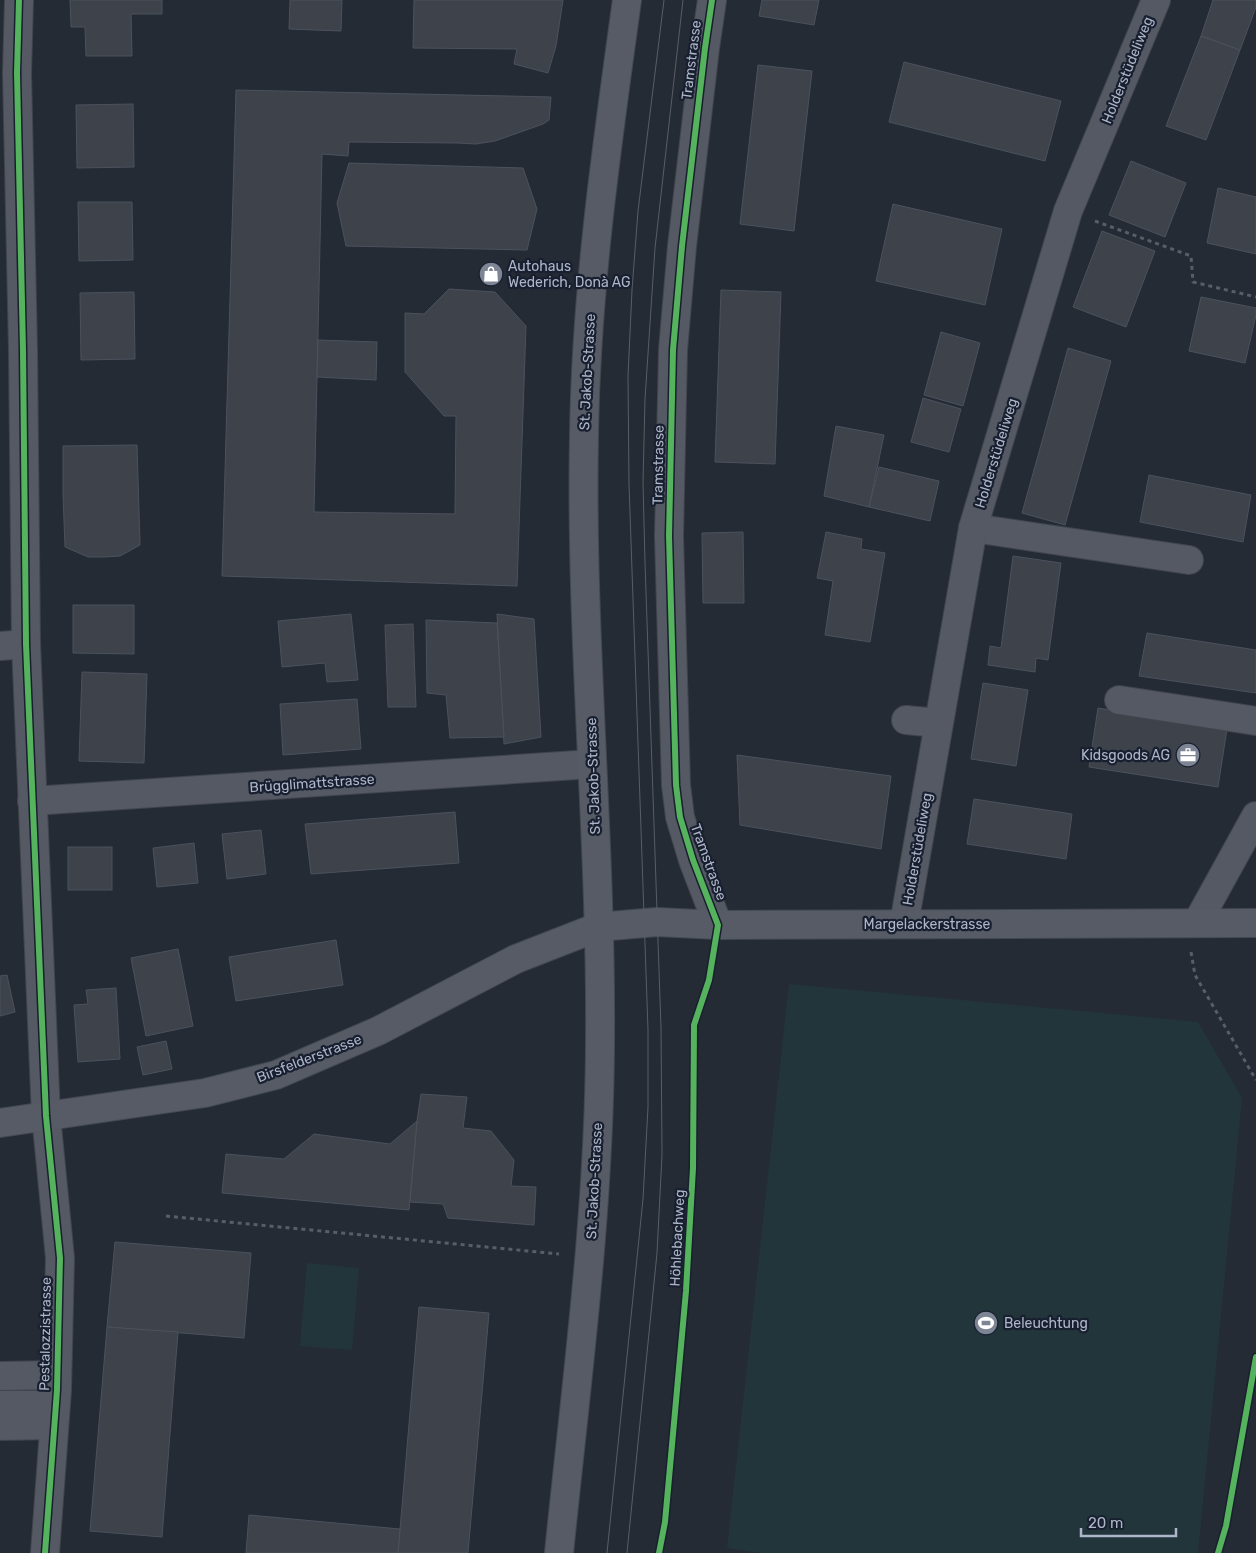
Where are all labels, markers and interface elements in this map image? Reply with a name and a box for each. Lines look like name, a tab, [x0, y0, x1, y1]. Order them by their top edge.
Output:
street label: Holderstüdeliweg	[1098, 14, 1157, 126]
street label: Tramstrasse	[678, 19, 705, 101]
place label: Autohaus Wederich, Donà AG	[508, 258, 631, 291]
shop icon: Autohaus Wederich, Donà AG	[478, 261, 504, 287]
street label: St. Jakob-Strasse	[576, 313, 599, 431]
street label: Holderstüdeliweg	[972, 396, 1021, 510]
street label: Tramstrasse	[649, 425, 668, 505]
street label: St. Jakob-Strasse	[583, 717, 604, 835]
office icon: Kidsgoods AG	[1175, 742, 1201, 768]
place label: Kidsgoods AG	[1081, 747, 1170, 764]
street label: Brügglimattstrasse	[249, 771, 375, 796]
street label: Holderstüdeliweg	[899, 791, 936, 907]
street label: Tramstrasse	[687, 822, 730, 903]
street label: Margelackerstrasse	[864, 916, 991, 933]
street label: Birsfelderstrasse	[254, 1031, 364, 1086]
street label: St. Jakob-Strasse	[583, 1122, 606, 1240]
street label: Höhlebachweg	[666, 1189, 689, 1287]
street label: Pestalozzistrasse	[36, 1277, 55, 1391]
sports icon: Beleuchtung	[973, 1310, 999, 1336]
place label: Beleuchtung	[1004, 1315, 1088, 1332]
scale bar	[1081, 1506, 1176, 1538]
text: 20 m	[1088, 1514, 1123, 1532]

